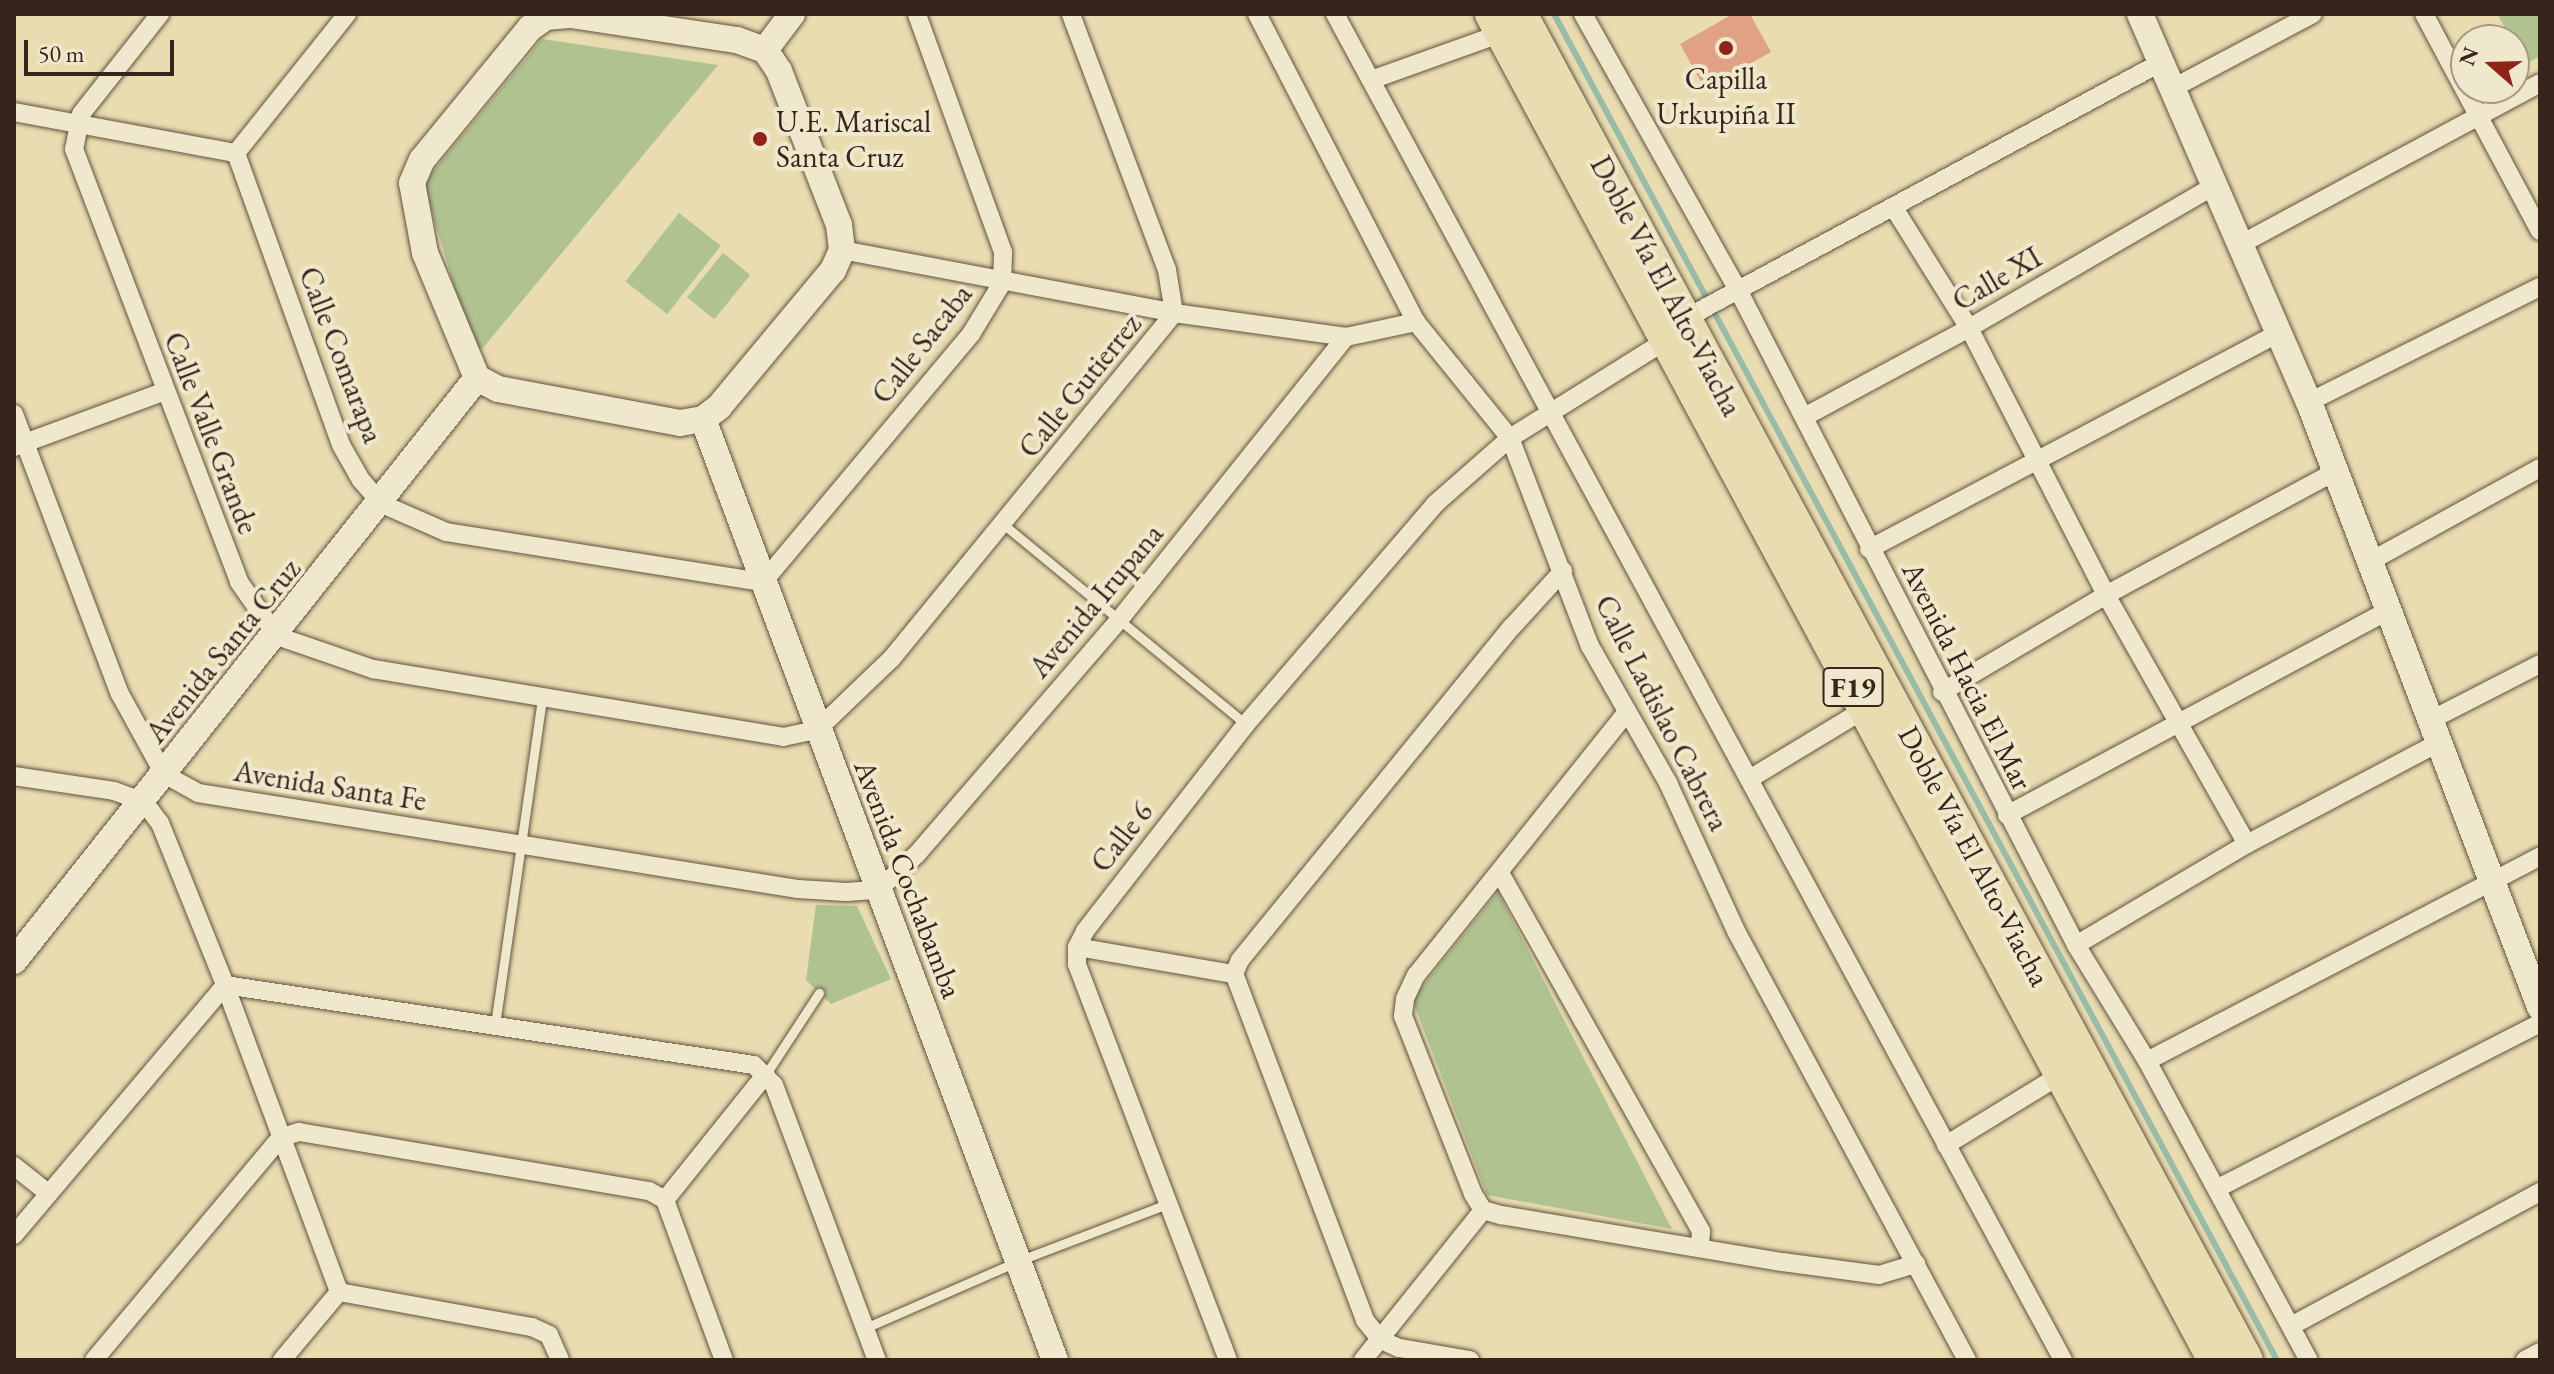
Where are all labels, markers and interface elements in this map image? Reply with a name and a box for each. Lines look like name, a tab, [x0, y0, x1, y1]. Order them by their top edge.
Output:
scale bar	[28, 24, 178, 74]
north arrow	[2450, 24, 2530, 104]
text: 50 m	[38, 38, 85, 69]
marker: Capilla Urkupiña II	[1717, 39, 1735, 57]
text: N	[2452, 43, 2486, 70]
place label: Capilla Urkupiña II	[1656, 61, 1796, 132]
place label: U.E. Mariscal Santa Cruz	[776, 104, 931, 174]
marker: U.E. Mariscal Santa Cruz	[751, 130, 769, 148]
street label: Doble Vía El Alto-Viacha	[1582, 150, 1750, 422]
street label: Calle XI	[1946, 239, 2048, 319]
street label: Calle Comarapa	[291, 262, 391, 448]
street label: Calle Sacaba	[864, 277, 980, 411]
street label: Calle Gutierrez	[1011, 307, 1149, 465]
street label: Calle Valle Grande	[156, 327, 266, 539]
street label: Avenida Irupana	[1021, 517, 1171, 685]
street label: Avenida Santa Cruz	[138, 552, 308, 750]
street label: Avenida Hacia El Mar	[1894, 556, 2040, 796]
street label: Calle Ladislao Cabrera	[1587, 589, 1737, 837]
road number: F19	[1821, 663, 1885, 711]
street label: Doble Vía El Alto-Viacha	[1890, 720, 2058, 992]
street label: Avenida Santa Fe	[231, 753, 429, 819]
street label: Avenida Cochabamba	[846, 755, 970, 1003]
street label: Calle 6	[1083, 794, 1161, 880]

